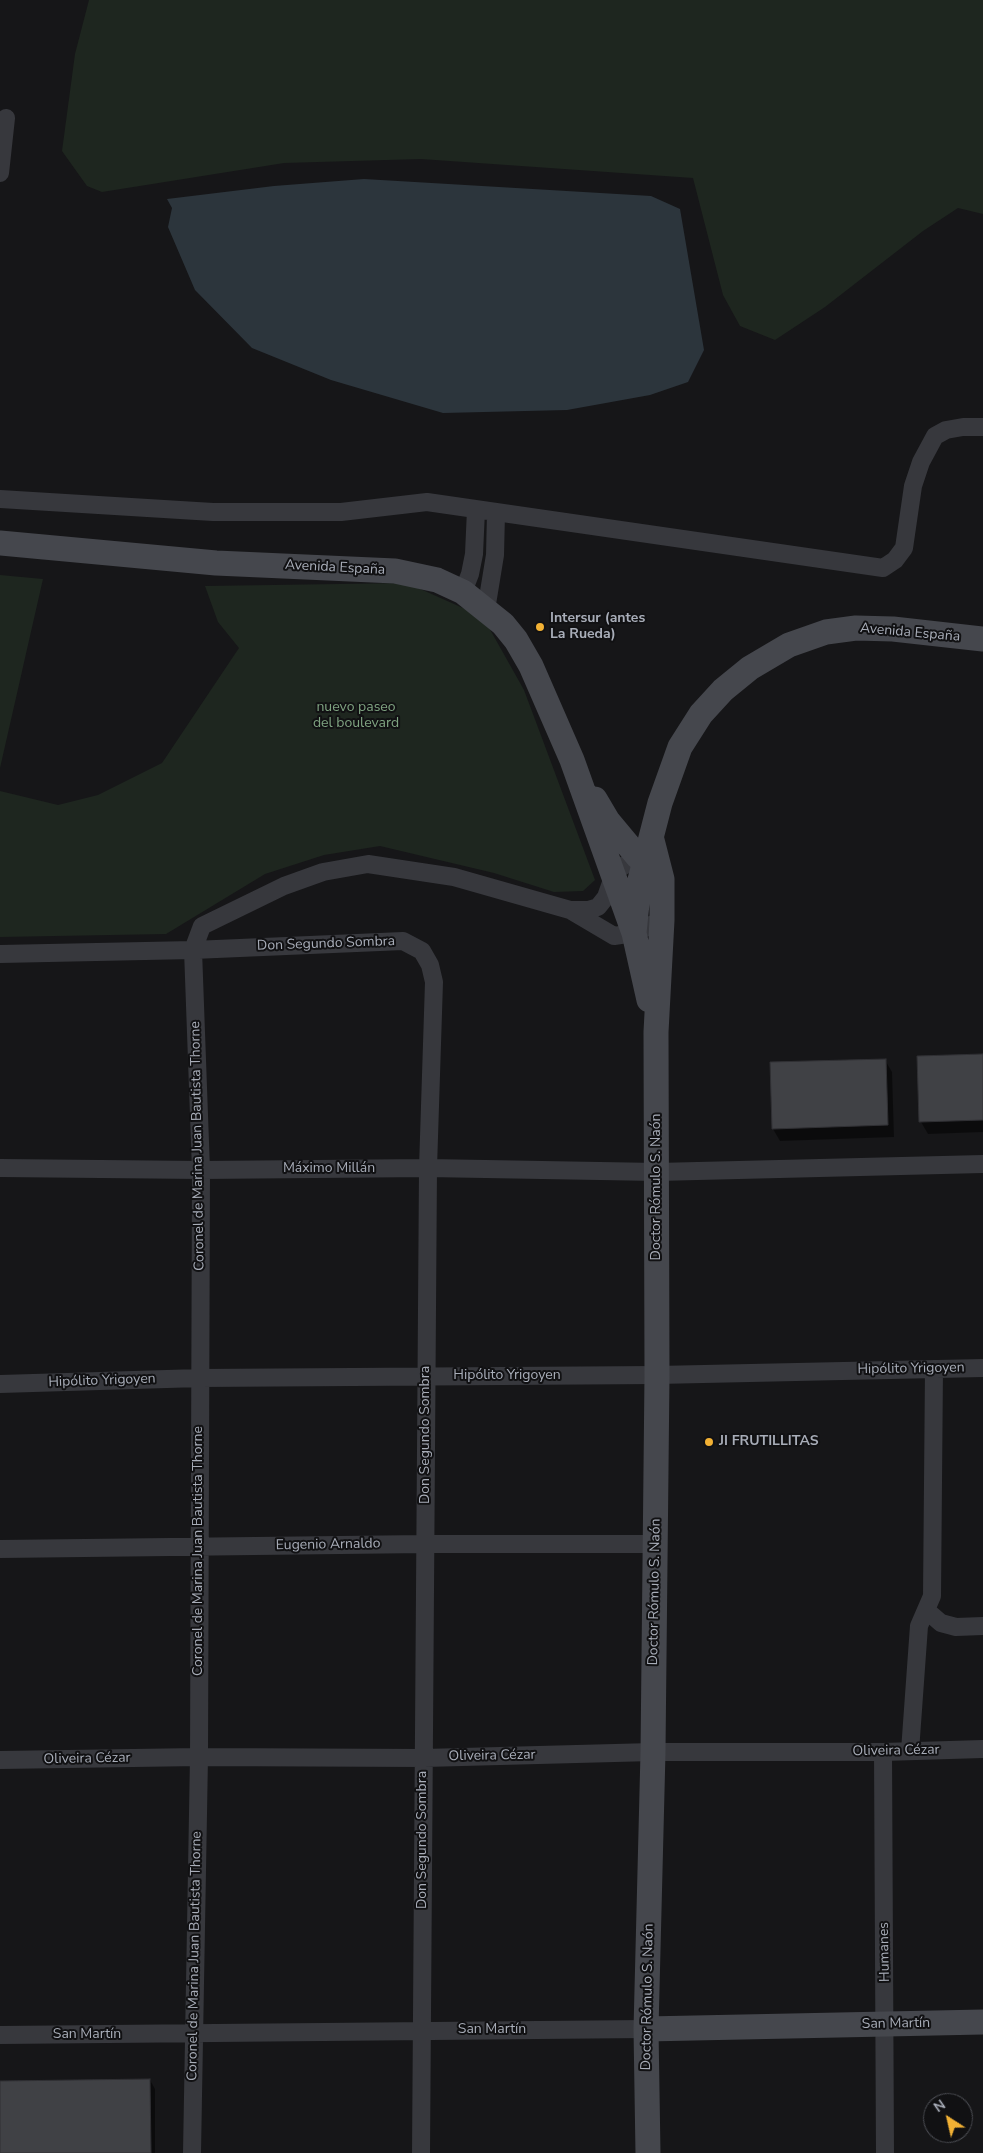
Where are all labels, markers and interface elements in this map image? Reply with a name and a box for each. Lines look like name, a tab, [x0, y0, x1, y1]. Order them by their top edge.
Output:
street label: Avenida España	[284, 557, 386, 579]
place label: Intersur (antes La Rueda)	[550, 611, 645, 644]
street label: Avenida España	[859, 620, 961, 646]
marker: Intersur (antes La Rueda)	[534, 621, 546, 633]
park label: nuevo paseo del boulevard	[313, 700, 399, 732]
street label: Don Segundo Sombra	[257, 933, 395, 955]
street label: Coronel de Marina Juan Bautista Thorne	[187, 1021, 209, 1271]
street label: Doctor Rómulo S. Naón	[649, 1114, 665, 1260]
street label: Máximo Millán	[283, 1161, 375, 1177]
street label: Hipólito Yrigoyen	[857, 1360, 965, 1378]
street label: Don Segundo Sombra	[418, 1366, 434, 1504]
street label: Hipólito Yrigoyen	[453, 1368, 561, 1384]
street label: Hipólito Yrigoyen	[48, 1371, 156, 1391]
street label: Coronel de Marina Juan Bautista Thorne	[191, 1426, 207, 1676]
place label: JI FRUTILLITAS	[719, 1434, 819, 1450]
marker: JI FRUTILLITAS	[703, 1436, 715, 1448]
street label: Doctor Rómulo S. Naón	[645, 1518, 665, 1666]
street label: Eugenio Arnaldo	[275, 1536, 381, 1554]
street label: Oliveira Cézar	[852, 1742, 940, 1760]
street label: Oliveira Cézar	[448, 1747, 536, 1765]
street label: Oliveira Cézar	[43, 1750, 131, 1768]
street label: Don Segundo Sombra	[415, 1771, 431, 1909]
street label: Coronel de Marina Juan Bautista Thorne	[184, 1831, 206, 2081]
street label: Humanes	[876, 1922, 894, 1982]
street label: Doctor Rómulo S. Naón	[638, 1923, 658, 2071]
street label: San Martín	[862, 2015, 930, 2033]
street label: San Martín	[458, 2022, 526, 2038]
street label: San Martín	[53, 2027, 121, 2043]
north arrow	[923, 2093, 973, 2143]
text: N	[930, 2095, 949, 2117]

